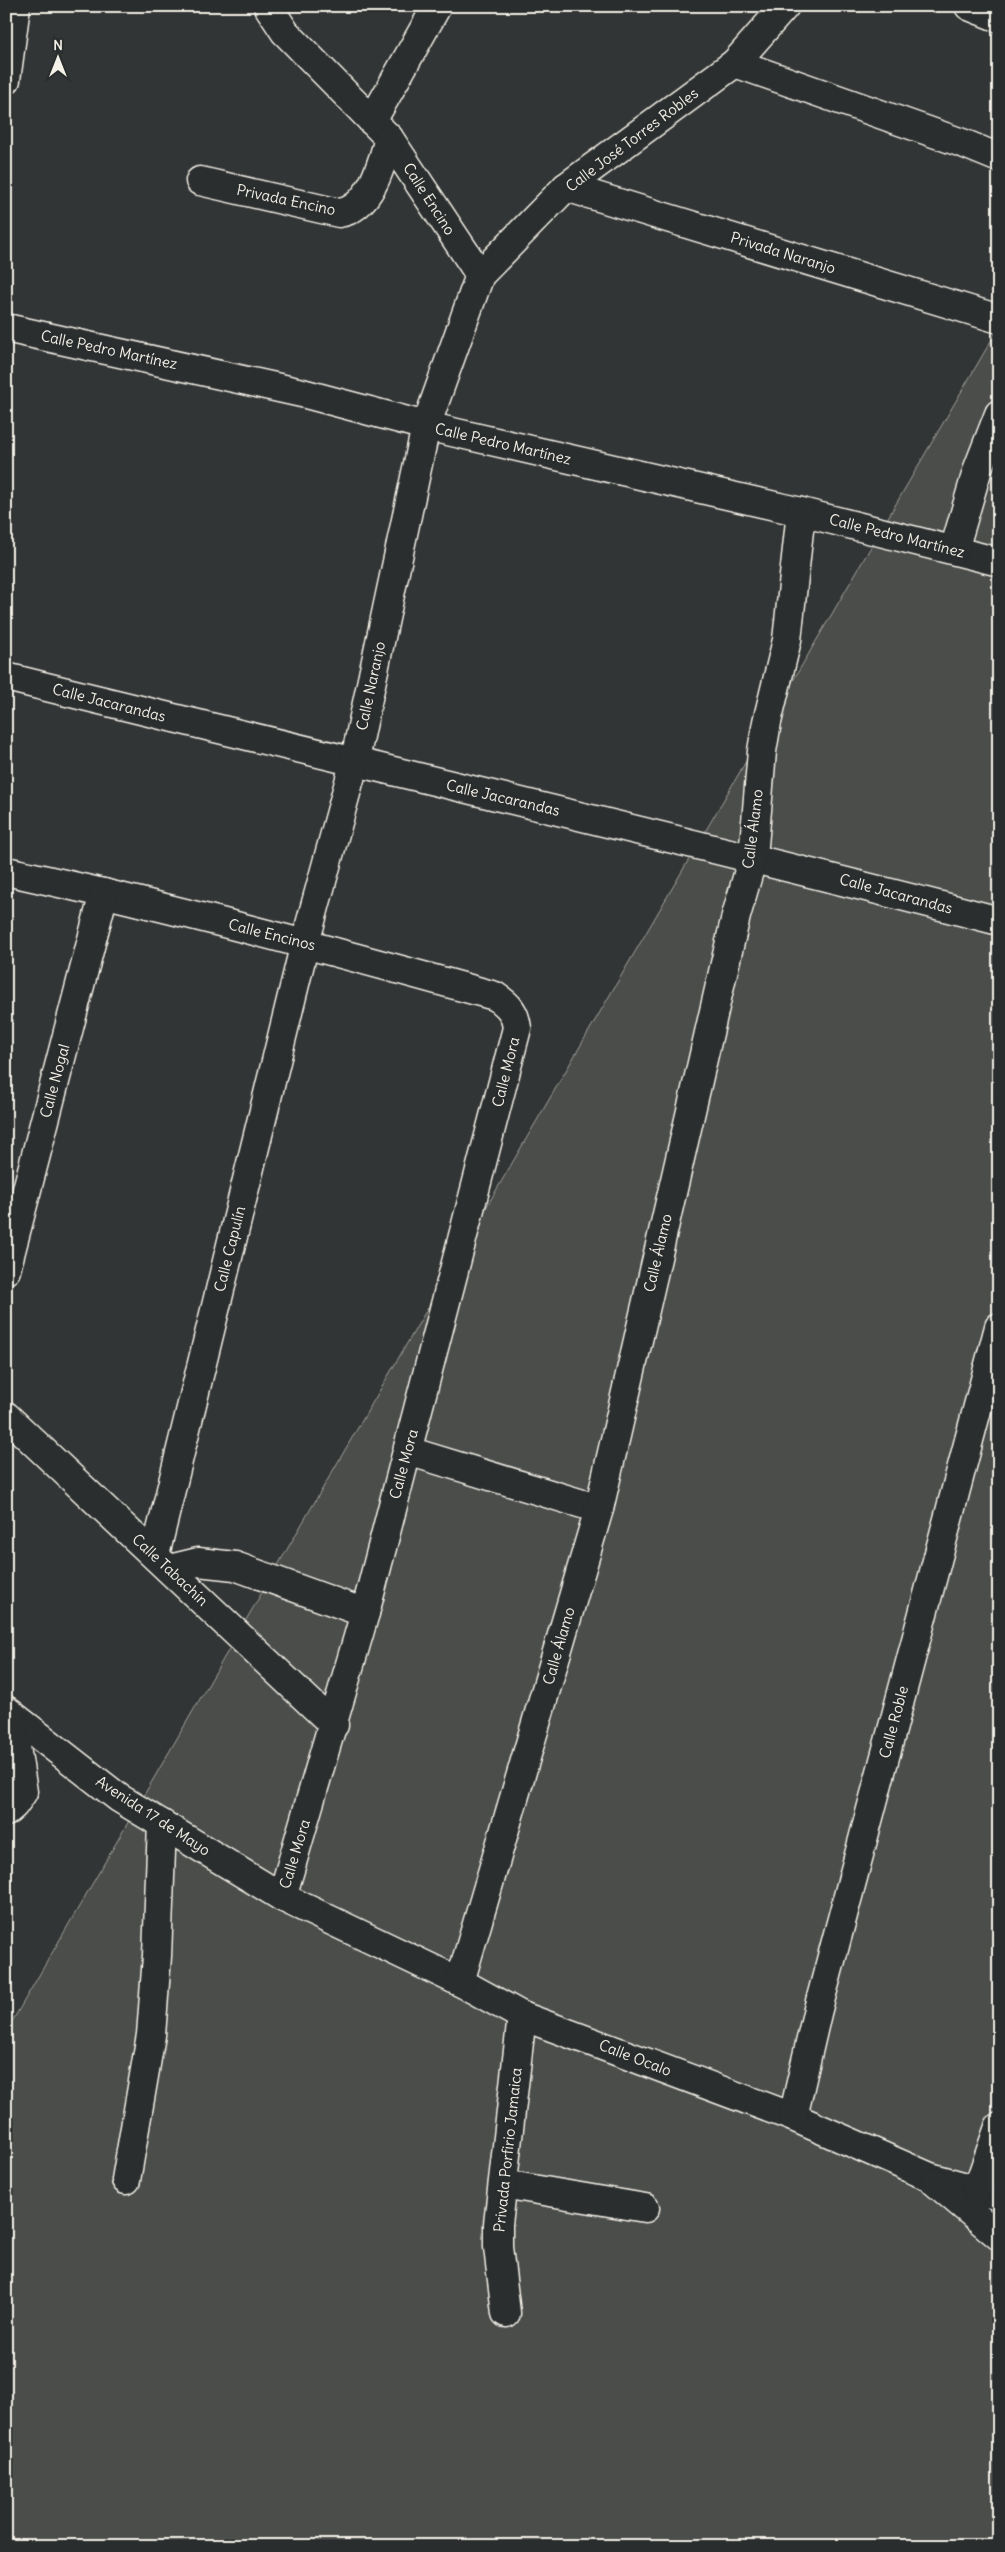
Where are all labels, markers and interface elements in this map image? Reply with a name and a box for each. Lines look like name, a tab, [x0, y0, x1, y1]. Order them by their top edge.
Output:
north arrow	[32, 32, 82, 82]
text: N	[53, 36, 63, 54]
street label: Calle José Torres Robles	[562, 83, 702, 196]
street label: Calle Encino	[399, 159, 460, 238]
street label: Privada Encino	[235, 180, 337, 219]
street label: Privada Naranjo	[728, 228, 838, 278]
street label: Calle Pedro Martínez	[39, 326, 179, 373]
street label: Calle Pedro Martínez	[433, 419, 573, 468]
street label: Calle Pedro Martínez	[827, 509, 967, 562]
street label: Calle Naranjo	[352, 640, 389, 732]
street label: Calle Jacarandas	[50, 679, 168, 726]
street label: Calle Jacarandas	[444, 775, 562, 820]
street label: Calle Álamo	[738, 788, 767, 870]
street label: Calle Jacarandas	[838, 869, 955, 918]
street label: Calle Encinos	[227, 915, 318, 955]
street label: Calle Mora	[488, 1034, 524, 1109]
street label: Calle Nogal	[36, 1042, 73, 1120]
street label: Calle Capulín	[210, 1204, 249, 1294]
street label: Calle Álamo	[639, 1212, 676, 1294]
street label: Calle Mora	[385, 1426, 422, 1501]
street label: Calle Tabachín	[128, 1530, 213, 1610]
street label: Calle Álamo	[538, 1605, 579, 1687]
street label: Calle Roble	[875, 1684, 912, 1760]
street label: Avenida 17 de Mayo	[92, 1771, 214, 1860]
street label: Calle Mora	[275, 1816, 314, 1891]
street label: Calle Ocalo	[596, 2035, 674, 2080]
street label: Privada Porfirio Jamaica	[489, 2066, 526, 2233]

